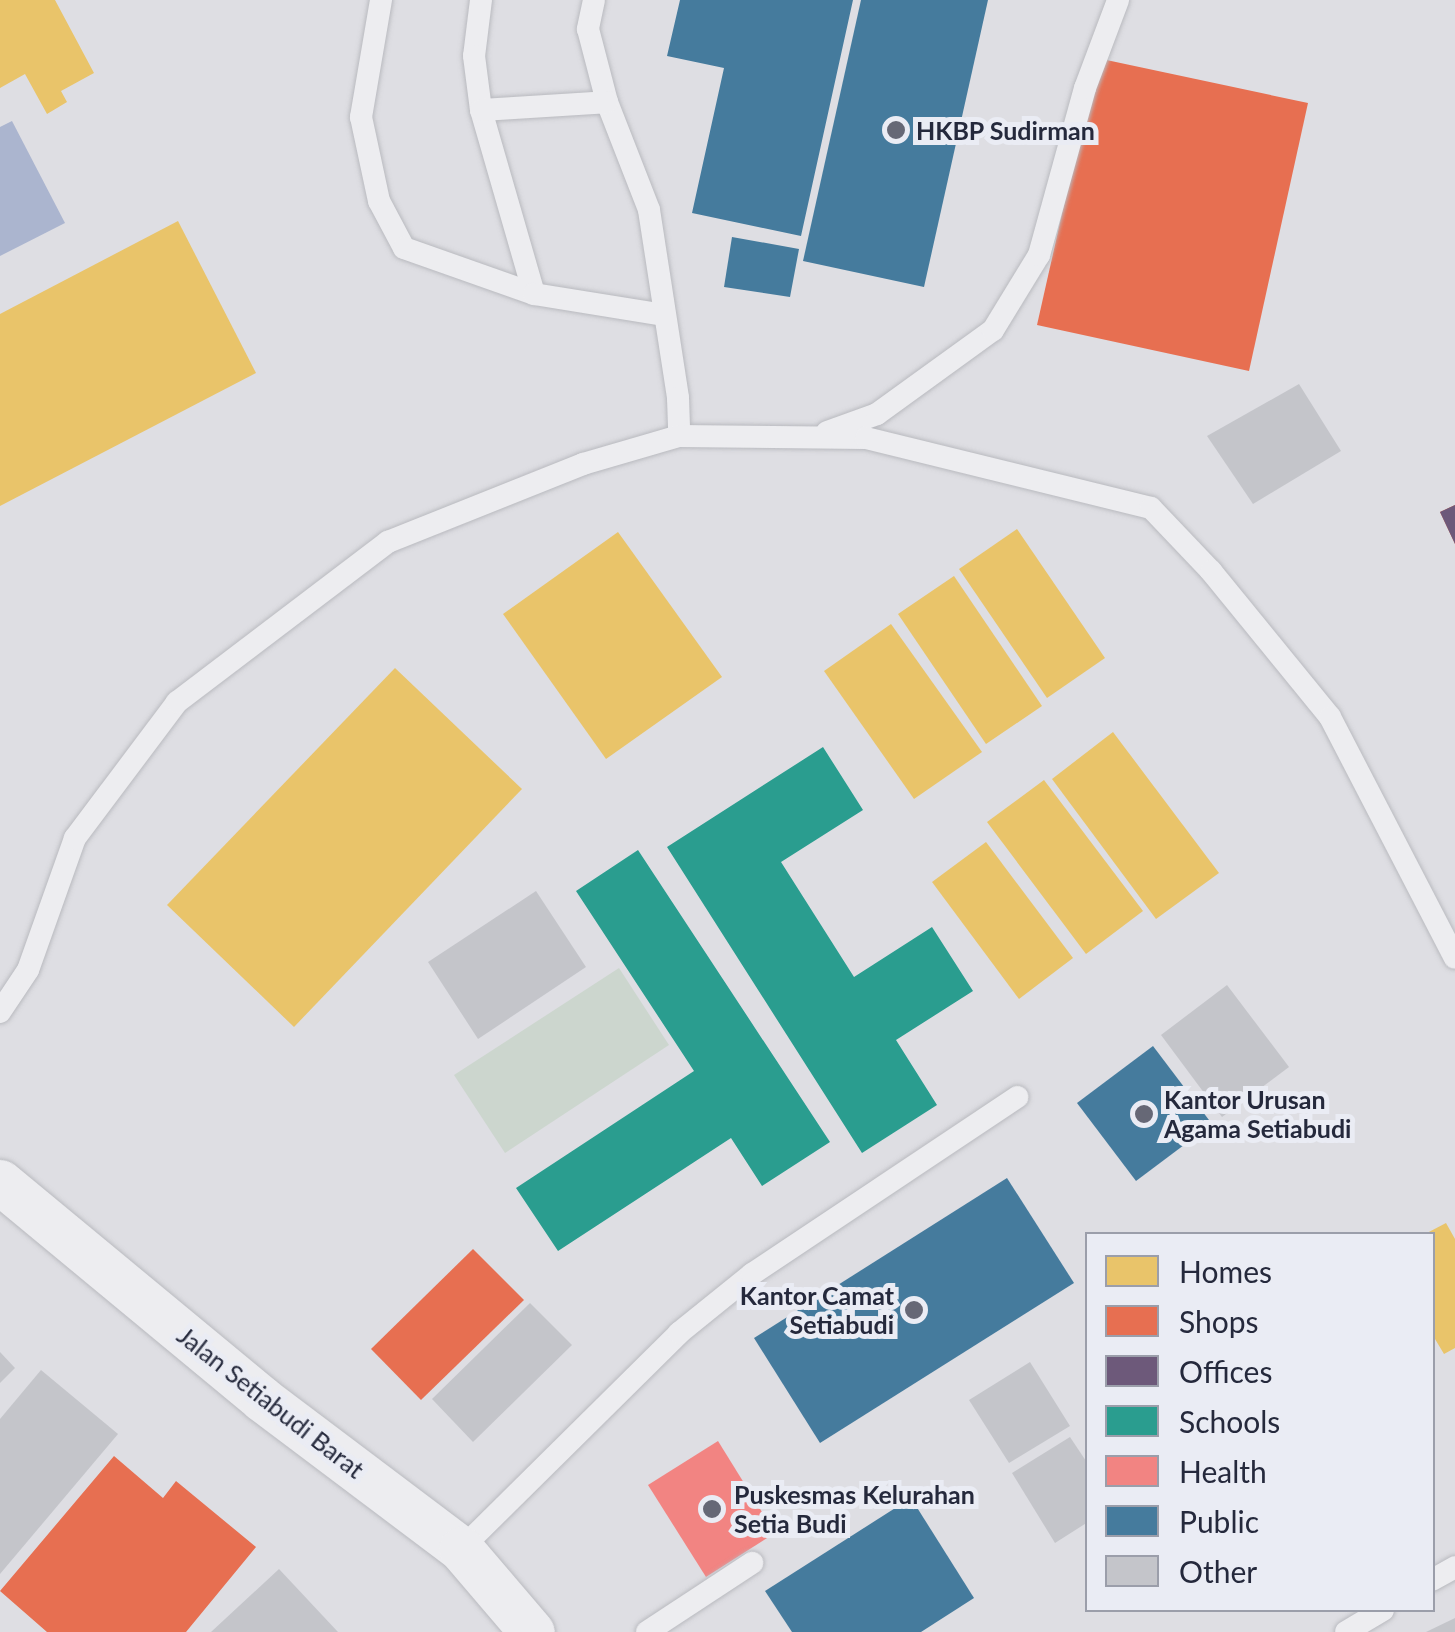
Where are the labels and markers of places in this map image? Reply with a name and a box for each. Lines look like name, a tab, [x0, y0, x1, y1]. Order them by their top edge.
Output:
place label: HKBP Sudirman	[916, 115, 1096, 145]
marker: HKBP Sudirman	[885, 119, 907, 141]
place label: Kantor Urusan Agama Setiabudi	[1164, 1085, 1351, 1144]
marker: Kantor Urusan Agama Setiabudi	[1133, 1103, 1155, 1125]
place label: Kantor Camat Setiabudi	[739, 1281, 894, 1340]
marker: Kantor Camat Setiabudi	[903, 1299, 925, 1321]
place label: Puskesmas Kelurahan Setia Budi	[734, 1480, 975, 1539]
marker: Puskesmas Kelurahan Setia Budi	[699, 1496, 725, 1522]

